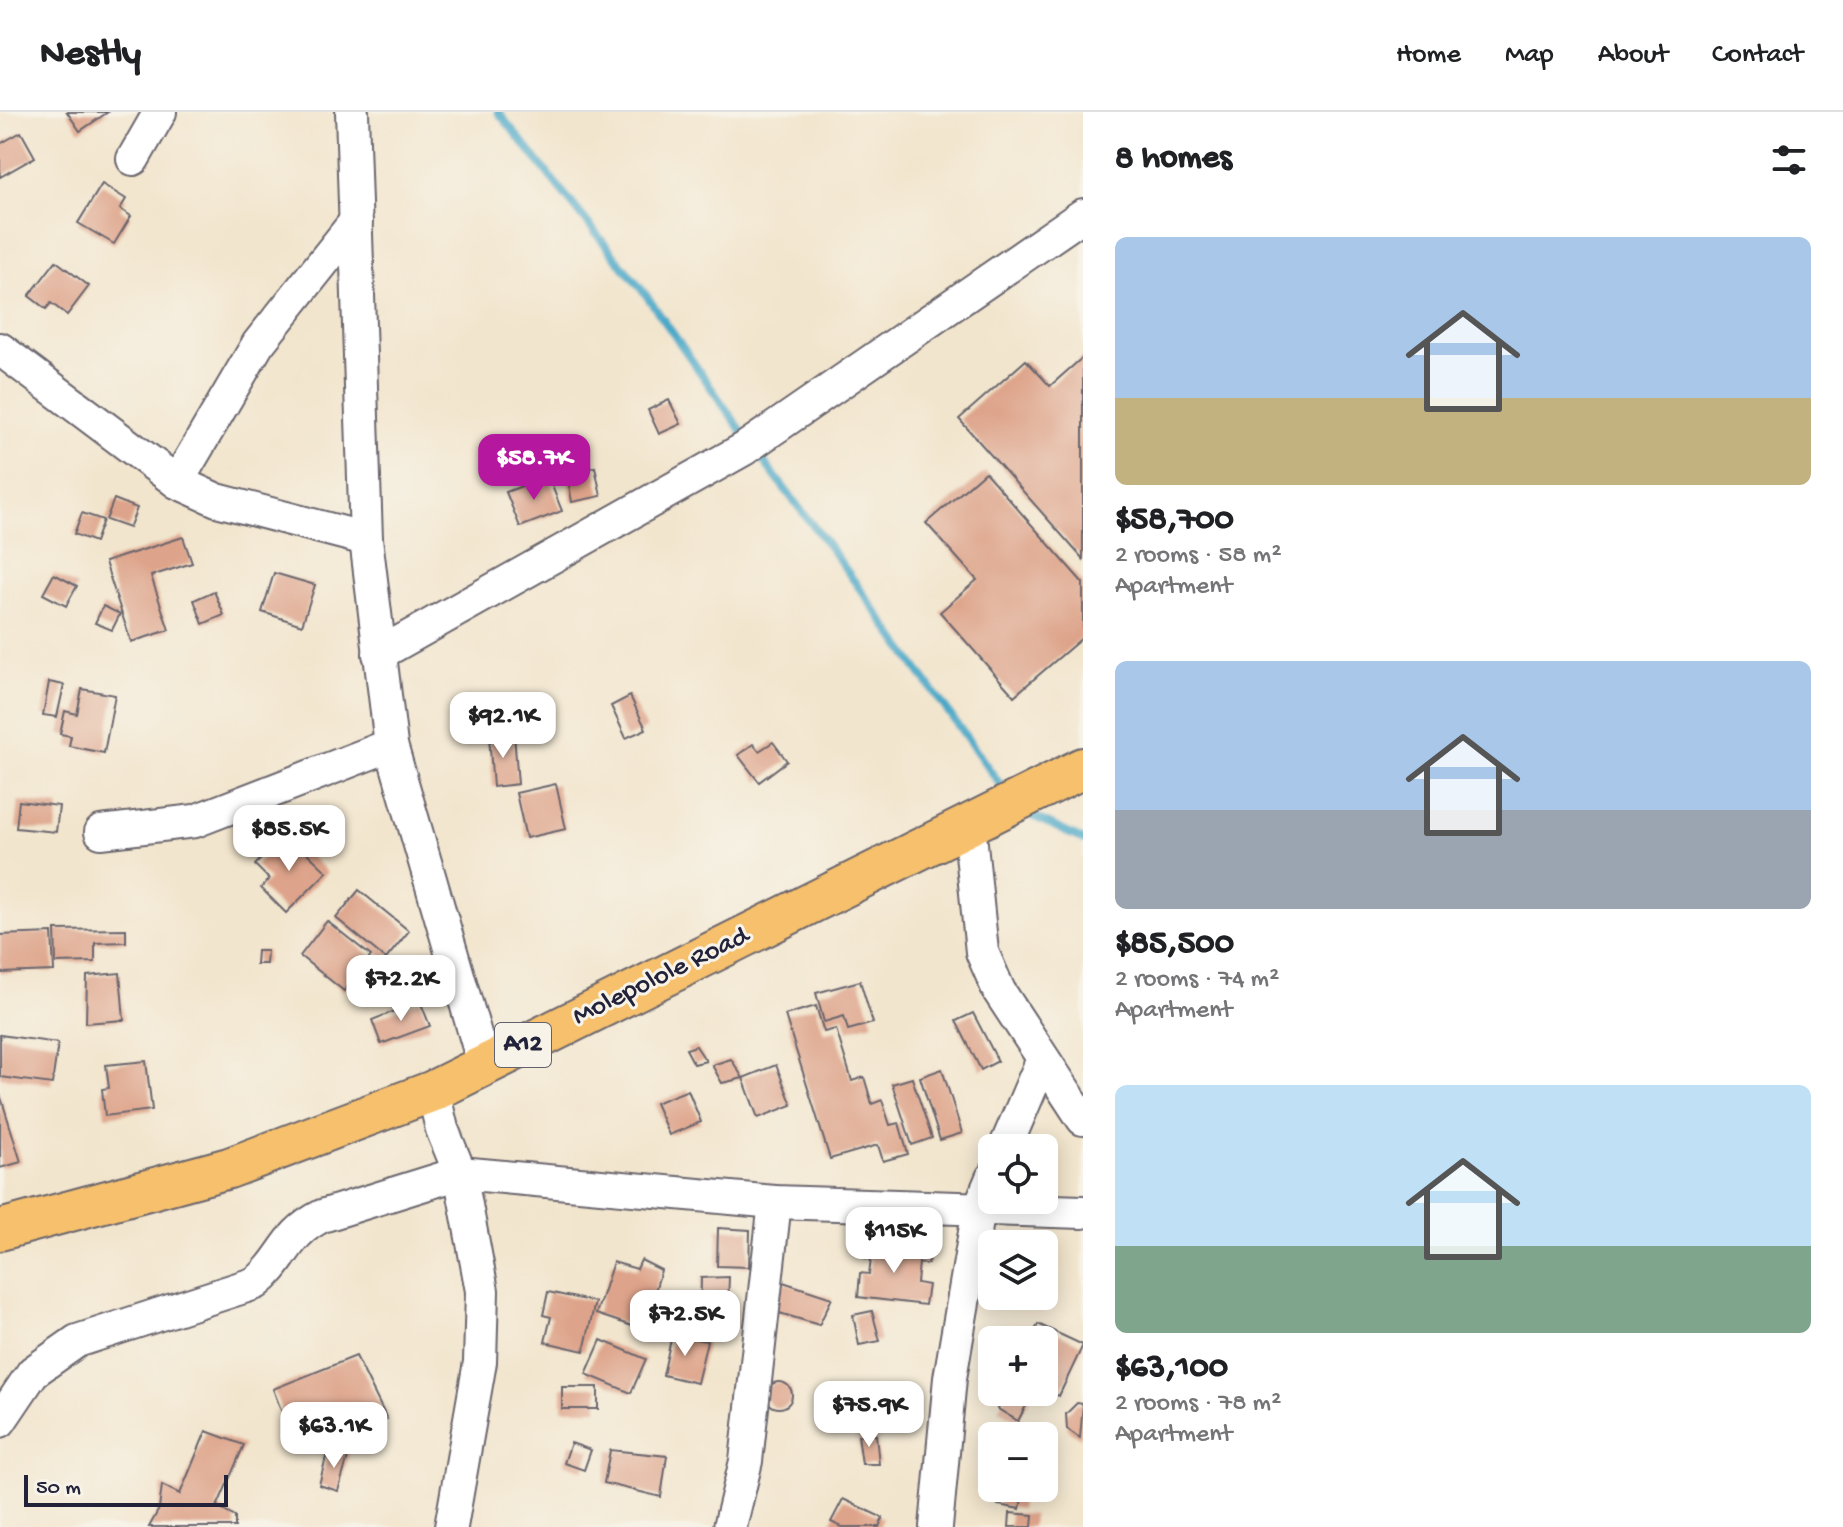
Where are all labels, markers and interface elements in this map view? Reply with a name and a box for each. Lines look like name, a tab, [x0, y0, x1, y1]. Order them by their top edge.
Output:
text: Nestly	[40, 33, 141, 77]
text: Home	[1396, 39, 1461, 72]
text: Map	[1505, 39, 1554, 72]
text: About	[1598, 39, 1668, 72]
text: Contact	[1712, 39, 1803, 72]
icon: filters	[1767, 138, 1811, 182]
text: 8 homes	[1115, 140, 1232, 180]
icon: home	[1391, 289, 1535, 433]
pin: $58.7K	[469, 434, 599, 502]
text: $58.7K	[496, 444, 572, 475]
text: $58,700	[1115, 501, 1234, 541]
text: 2 rooms · 58 m²	[1115, 541, 1281, 572]
text: Apartment	[1115, 572, 1232, 603]
pin: $92.1K	[438, 692, 568, 760]
text: $92.1K	[468, 702, 538, 733]
icon: home	[1391, 713, 1535, 857]
pin: $85.5K	[224, 805, 354, 873]
text: $85.5K	[251, 815, 327, 846]
street label: Molepolole Road	[567, 919, 757, 1034]
text: $85,500	[1115, 925, 1234, 965]
pin: $72.2K	[336, 955, 466, 1023]
text: $72.2K	[364, 965, 438, 996]
text: 2 rooms · 74 m²	[1115, 965, 1279, 996]
text: Apartment	[1115, 996, 1232, 1027]
road number: A12	[495, 1023, 551, 1067]
map controls	[978, 1134, 1058, 1502]
button: locate	[978, 1134, 1058, 1214]
icon: home	[1391, 1137, 1535, 1281]
pin: $115K	[838, 1207, 950, 1275]
text: $115K	[864, 1217, 924, 1248]
button: layers	[978, 1230, 1058, 1310]
pin: $72.5K	[620, 1290, 750, 1358]
text: $72.5K	[648, 1300, 722, 1331]
button: +	[978, 1326, 1058, 1406]
text: $63,100	[1115, 1349, 1228, 1389]
pin: $75.9K	[804, 1381, 934, 1449]
text: 2 rooms · 78 m²	[1115, 1389, 1281, 1420]
text: $75.9K	[832, 1391, 906, 1422]
pin: $63.1K	[269, 1402, 399, 1470]
text: $63.1K	[298, 1412, 370, 1443]
text: Apartment	[1115, 1420, 1232, 1451]
button: −	[978, 1422, 1058, 1502]
scale bar	[24, 1471, 228, 1507]
text: 50 m	[36, 1476, 81, 1502]

